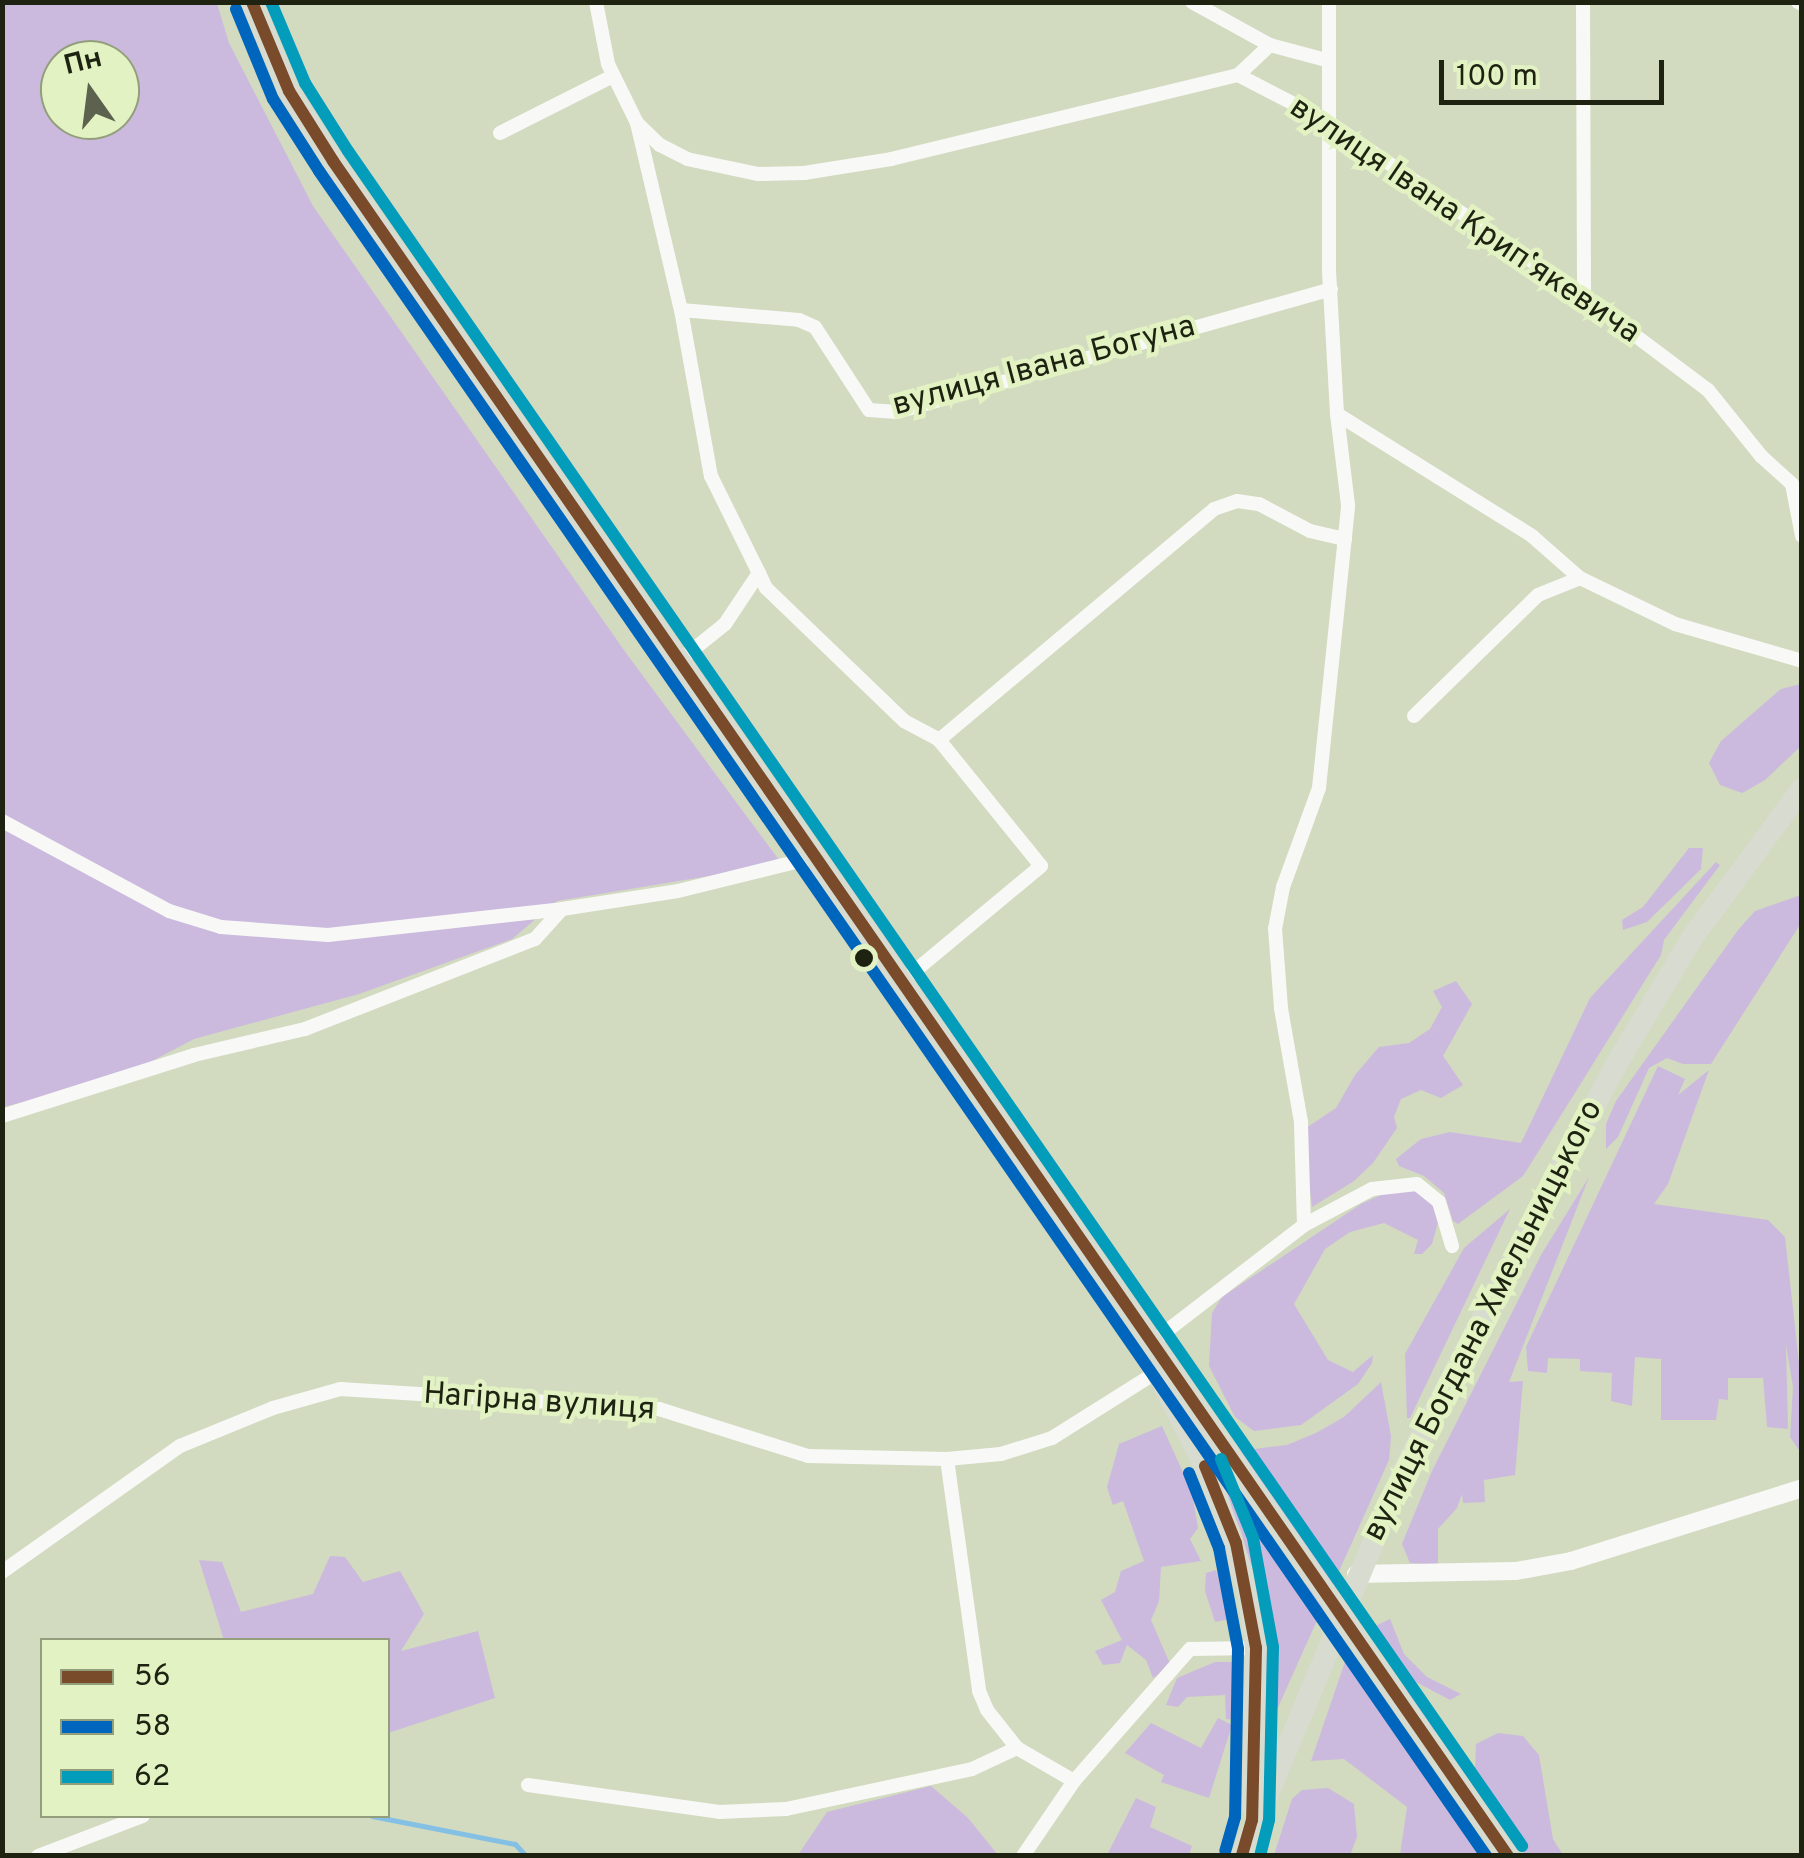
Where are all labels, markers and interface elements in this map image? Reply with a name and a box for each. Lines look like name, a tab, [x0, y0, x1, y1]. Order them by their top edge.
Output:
north arrow	[40, 40, 140, 140]
scale bar	[1444, 40, 1669, 102]
text: Пн	[61, 41, 106, 85]
text: 100 m	[1456, 59, 1538, 96]
street label: вулиця Івана Крипʼякевича	[1281, 89, 1647, 353]
street label: вулиця Івана Богуна	[889, 308, 1199, 426]
unlabelled marker	[854, 948, 874, 968]
street label: вулиця Богдана Хмельницького	[1356, 1094, 1612, 1548]
street label: Нагірна вулиця	[422, 1376, 656, 1430]
legend	[40, 1638, 390, 1818]
text: 56	[134, 1659, 171, 1696]
text: 58	[134, 1709, 171, 1746]
text: 62	[134, 1759, 170, 1796]

